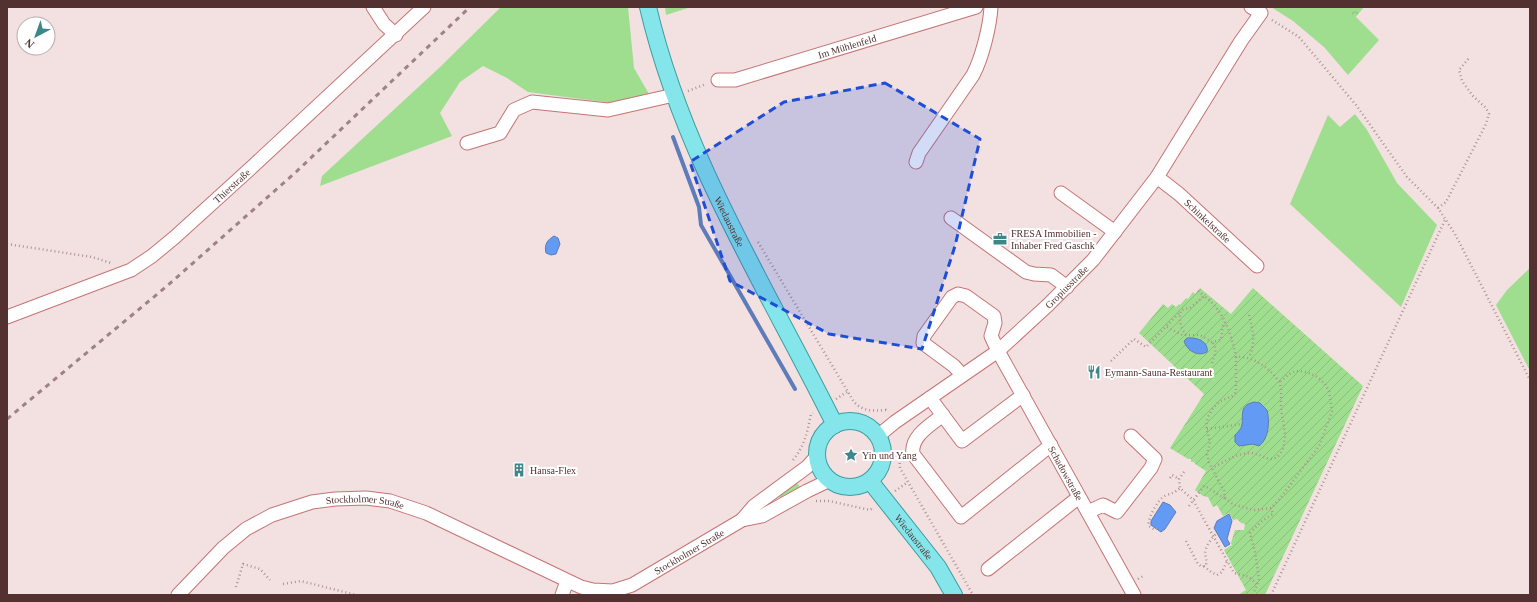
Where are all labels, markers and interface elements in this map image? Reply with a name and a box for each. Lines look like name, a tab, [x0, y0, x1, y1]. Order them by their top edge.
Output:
north arrow	[16, 16, 56, 56]
street label: Im Mühlenfeld	[817, 33, 878, 61]
text: N	[22, 36, 36, 51]
street label: Thierstraße	[211, 166, 253, 205]
street label: Wiedaustraße	[712, 195, 746, 249]
street label: Schinkelstraße	[1182, 197, 1233, 245]
place label: FRESA Immobilien - Inhaber Fred Gaschk	[1011, 228, 1097, 251]
office icon: FRESA Immobilien - Inhaber Fred Gaschk	[992, 231, 1008, 247]
street label: Gropiusstraße	[1043, 263, 1091, 311]
restaurant icon: Eymann-Sauna-Restaurant	[1086, 364, 1102, 380]
place label: Eymann-Sauna-Restaurant	[1105, 367, 1212, 378]
street label: Schadowstraße	[1046, 444, 1085, 503]
place icon: Yin und Yang	[843, 447, 859, 463]
place label: Yin und Yang	[862, 450, 917, 461]
building icon: Hansa-Flex	[511, 462, 527, 478]
place label: Hansa-Flex	[530, 465, 576, 476]
street label: Stockholmer Straße	[325, 493, 406, 512]
street label: Wiedaustraße	[892, 512, 935, 562]
street label: Stockholmer Straße	[652, 527, 727, 577]

